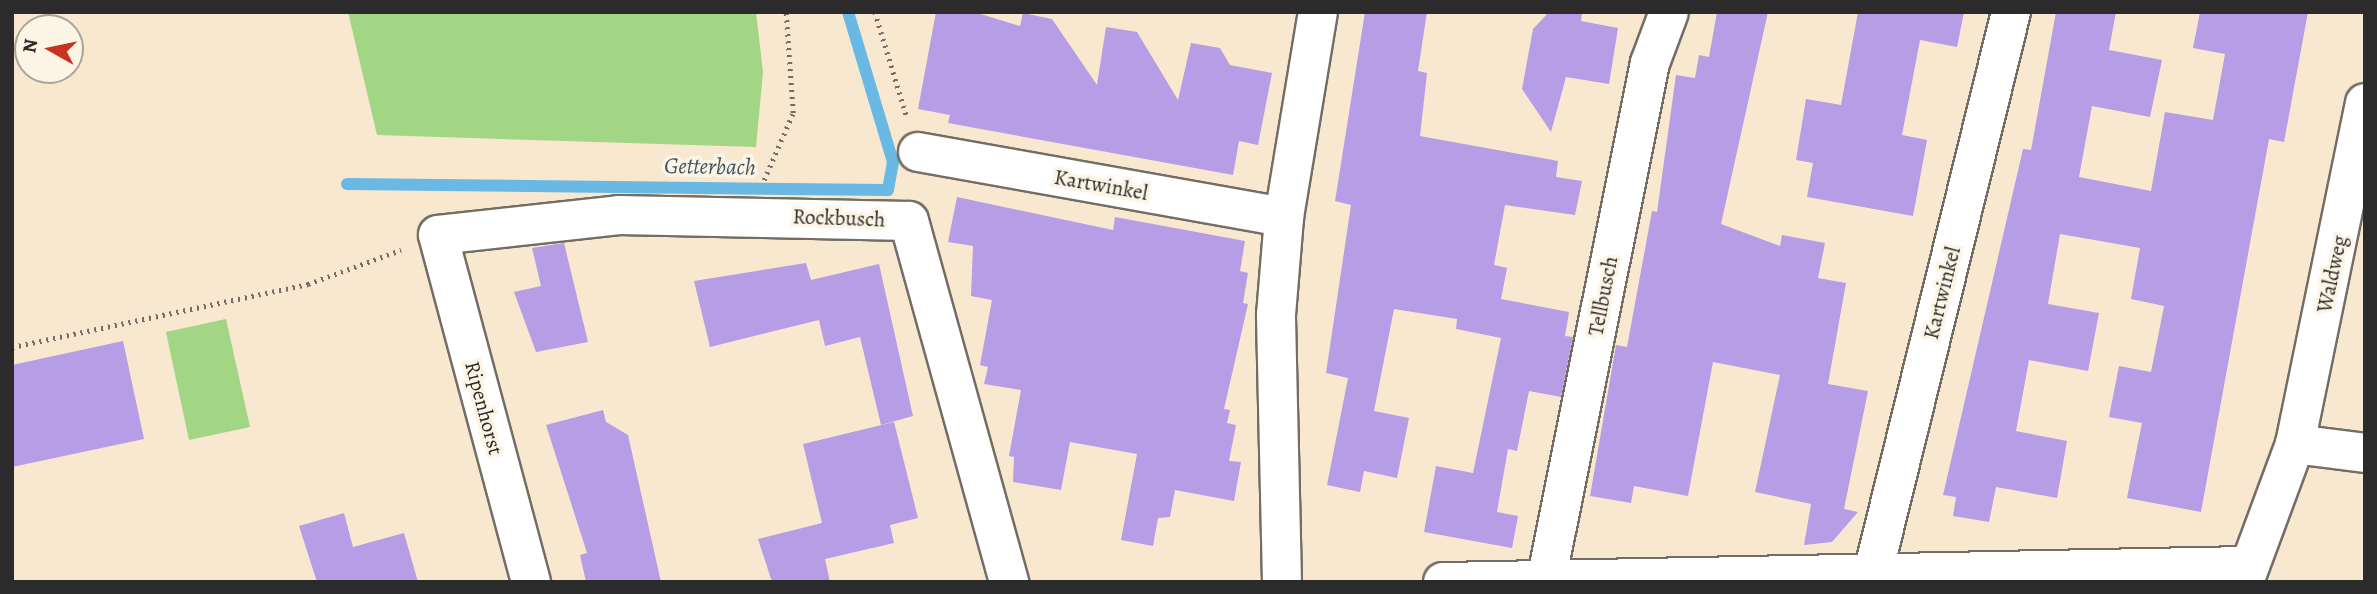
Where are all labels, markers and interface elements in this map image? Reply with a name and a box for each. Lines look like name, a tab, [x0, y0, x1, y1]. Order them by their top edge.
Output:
north arrow	[14, 14, 84, 84]
text: N	[16, 37, 44, 55]
water label: Getterbach	[664, 152, 756, 182]
street label: Kartwinkel	[1052, 164, 1150, 206]
street label: Rockbusch	[792, 204, 886, 232]
street label: Waldweg	[2312, 233, 2352, 315]
street label: Kartwinkel	[1918, 244, 1966, 342]
street label: Tellbusch	[1583, 254, 1623, 338]
street label: Ripenhorst	[459, 359, 509, 457]

